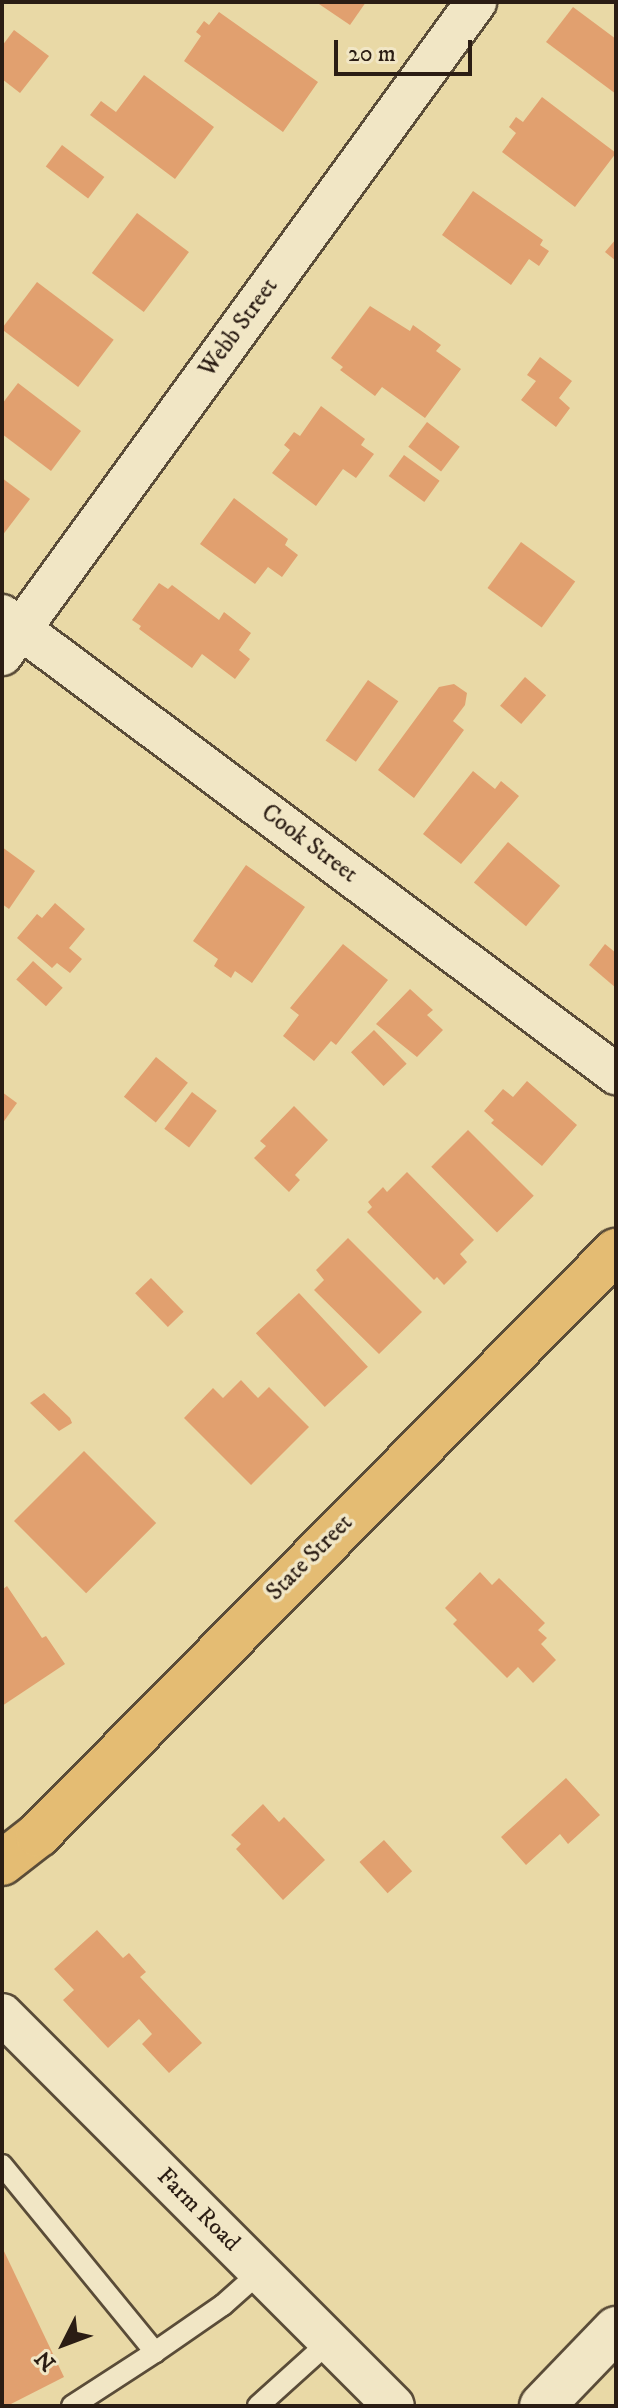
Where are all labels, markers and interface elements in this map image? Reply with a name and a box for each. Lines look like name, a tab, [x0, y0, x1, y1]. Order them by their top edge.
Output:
scale bar	[338, 24, 476, 74]
text: 20 m	[348, 39, 396, 69]
street label: Webb Street	[194, 273, 284, 383]
street label: Cook Street	[255, 798, 363, 890]
street label: State Street	[261, 1509, 359, 1607]
street label: Farm Road	[150, 2162, 246, 2258]
north arrow	[24, 2304, 104, 2384]
text: N	[30, 2345, 62, 2376]

